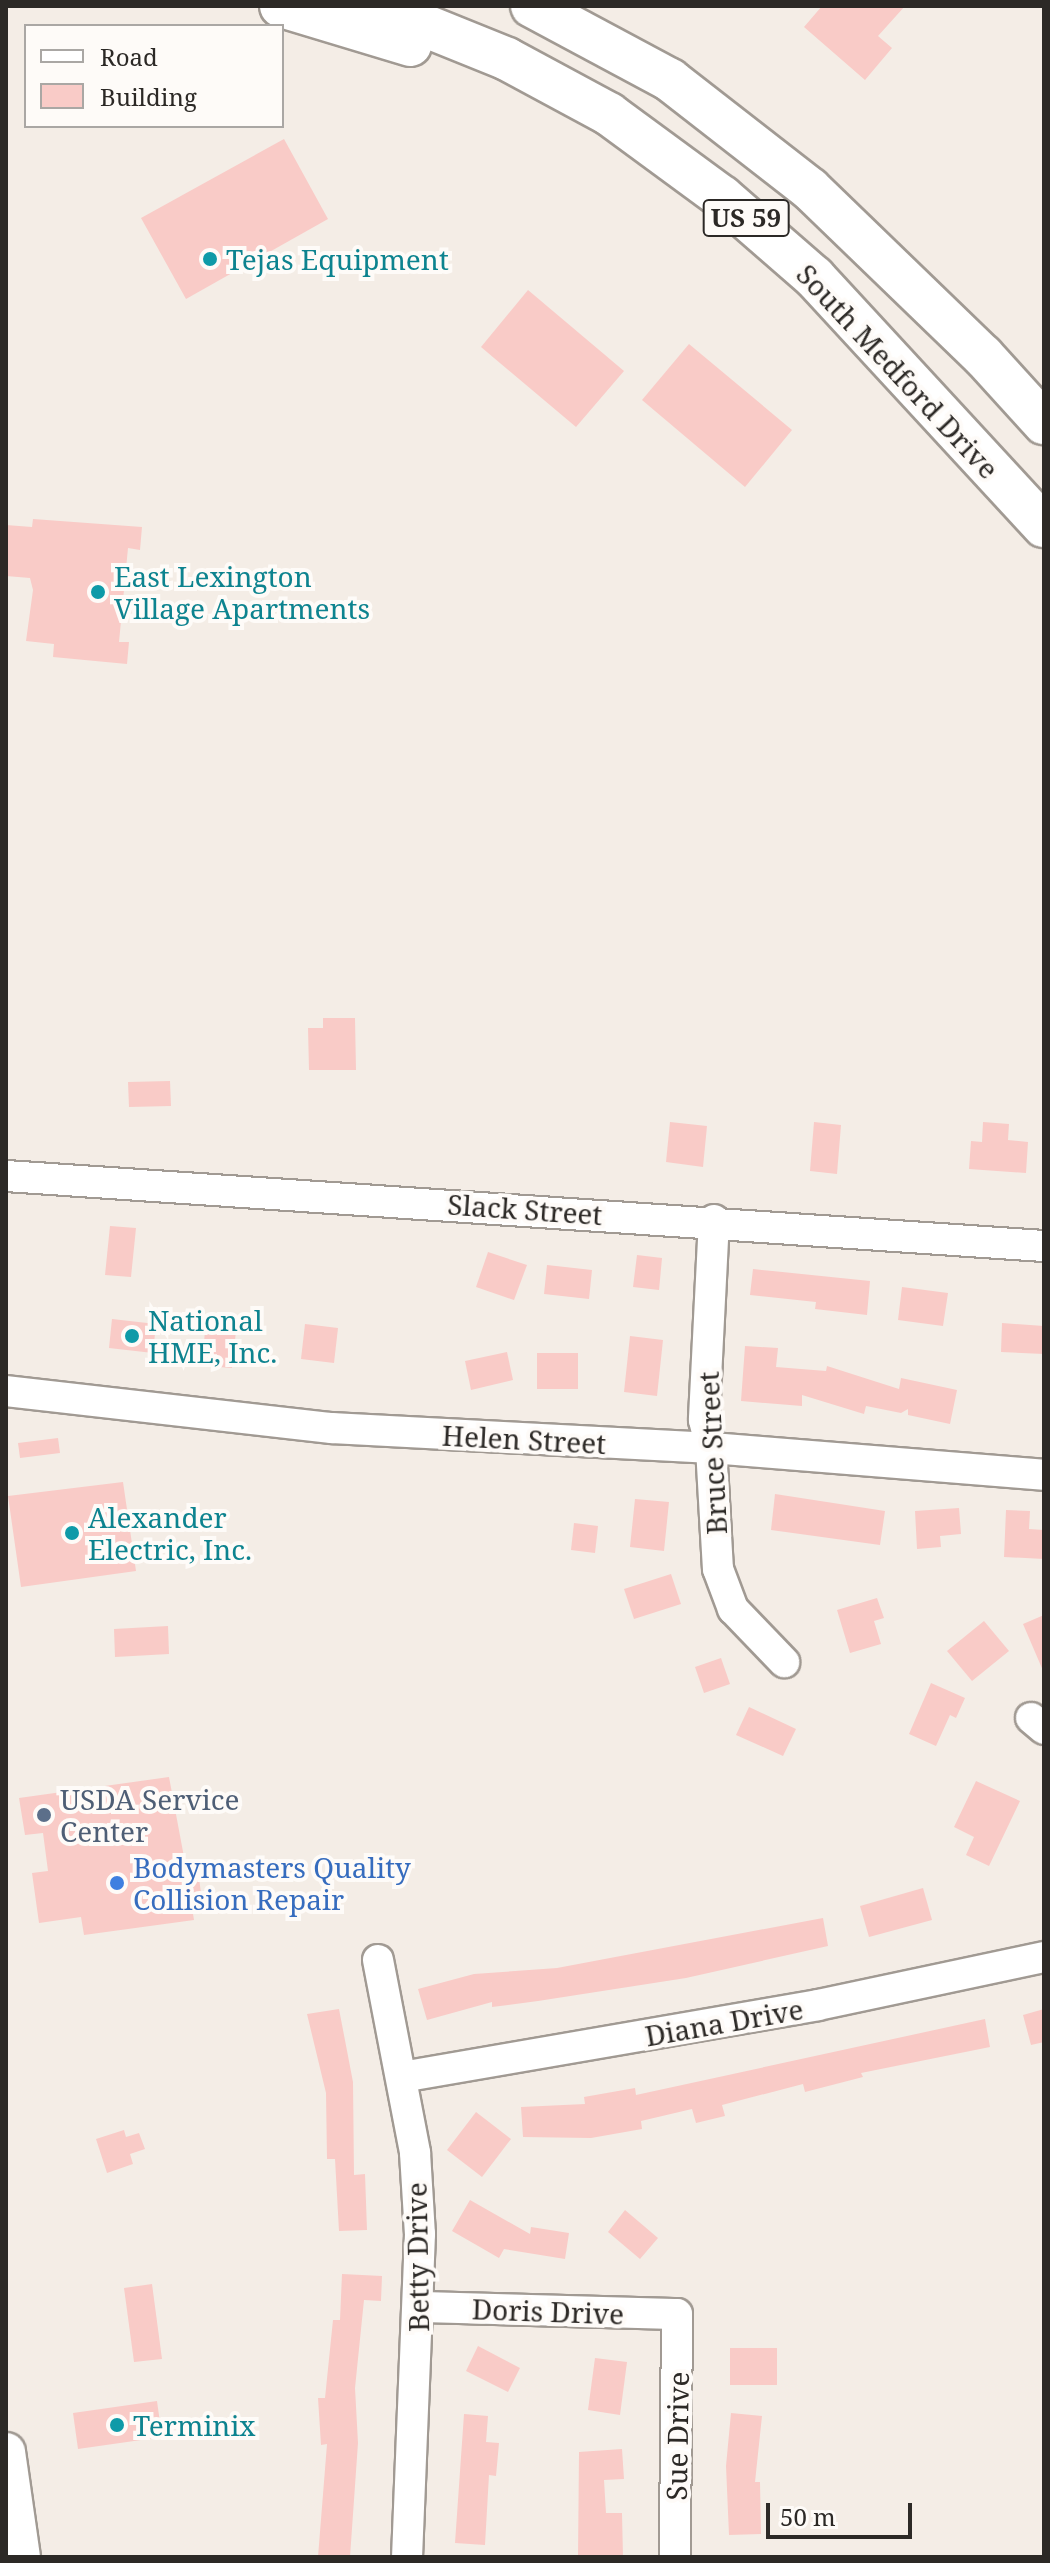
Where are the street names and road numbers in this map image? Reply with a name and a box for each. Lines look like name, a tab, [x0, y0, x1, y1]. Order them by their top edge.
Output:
road number: US 59	[702, 196, 790, 240]
street label: South Medford Drive	[790, 257, 1006, 485]
street label: Slack Street	[446, 1187, 604, 1231]
street label: Bruce Street	[691, 1371, 733, 1535]
street label: Helen Street	[441, 1418, 607, 1460]
street label: Diana Drive	[642, 1992, 806, 2052]
street label: Betty Drive	[399, 2182, 435, 2332]
street label: Doris Drive	[471, 2292, 625, 2330]
street label: Sue Drive	[659, 2371, 695, 2501]

